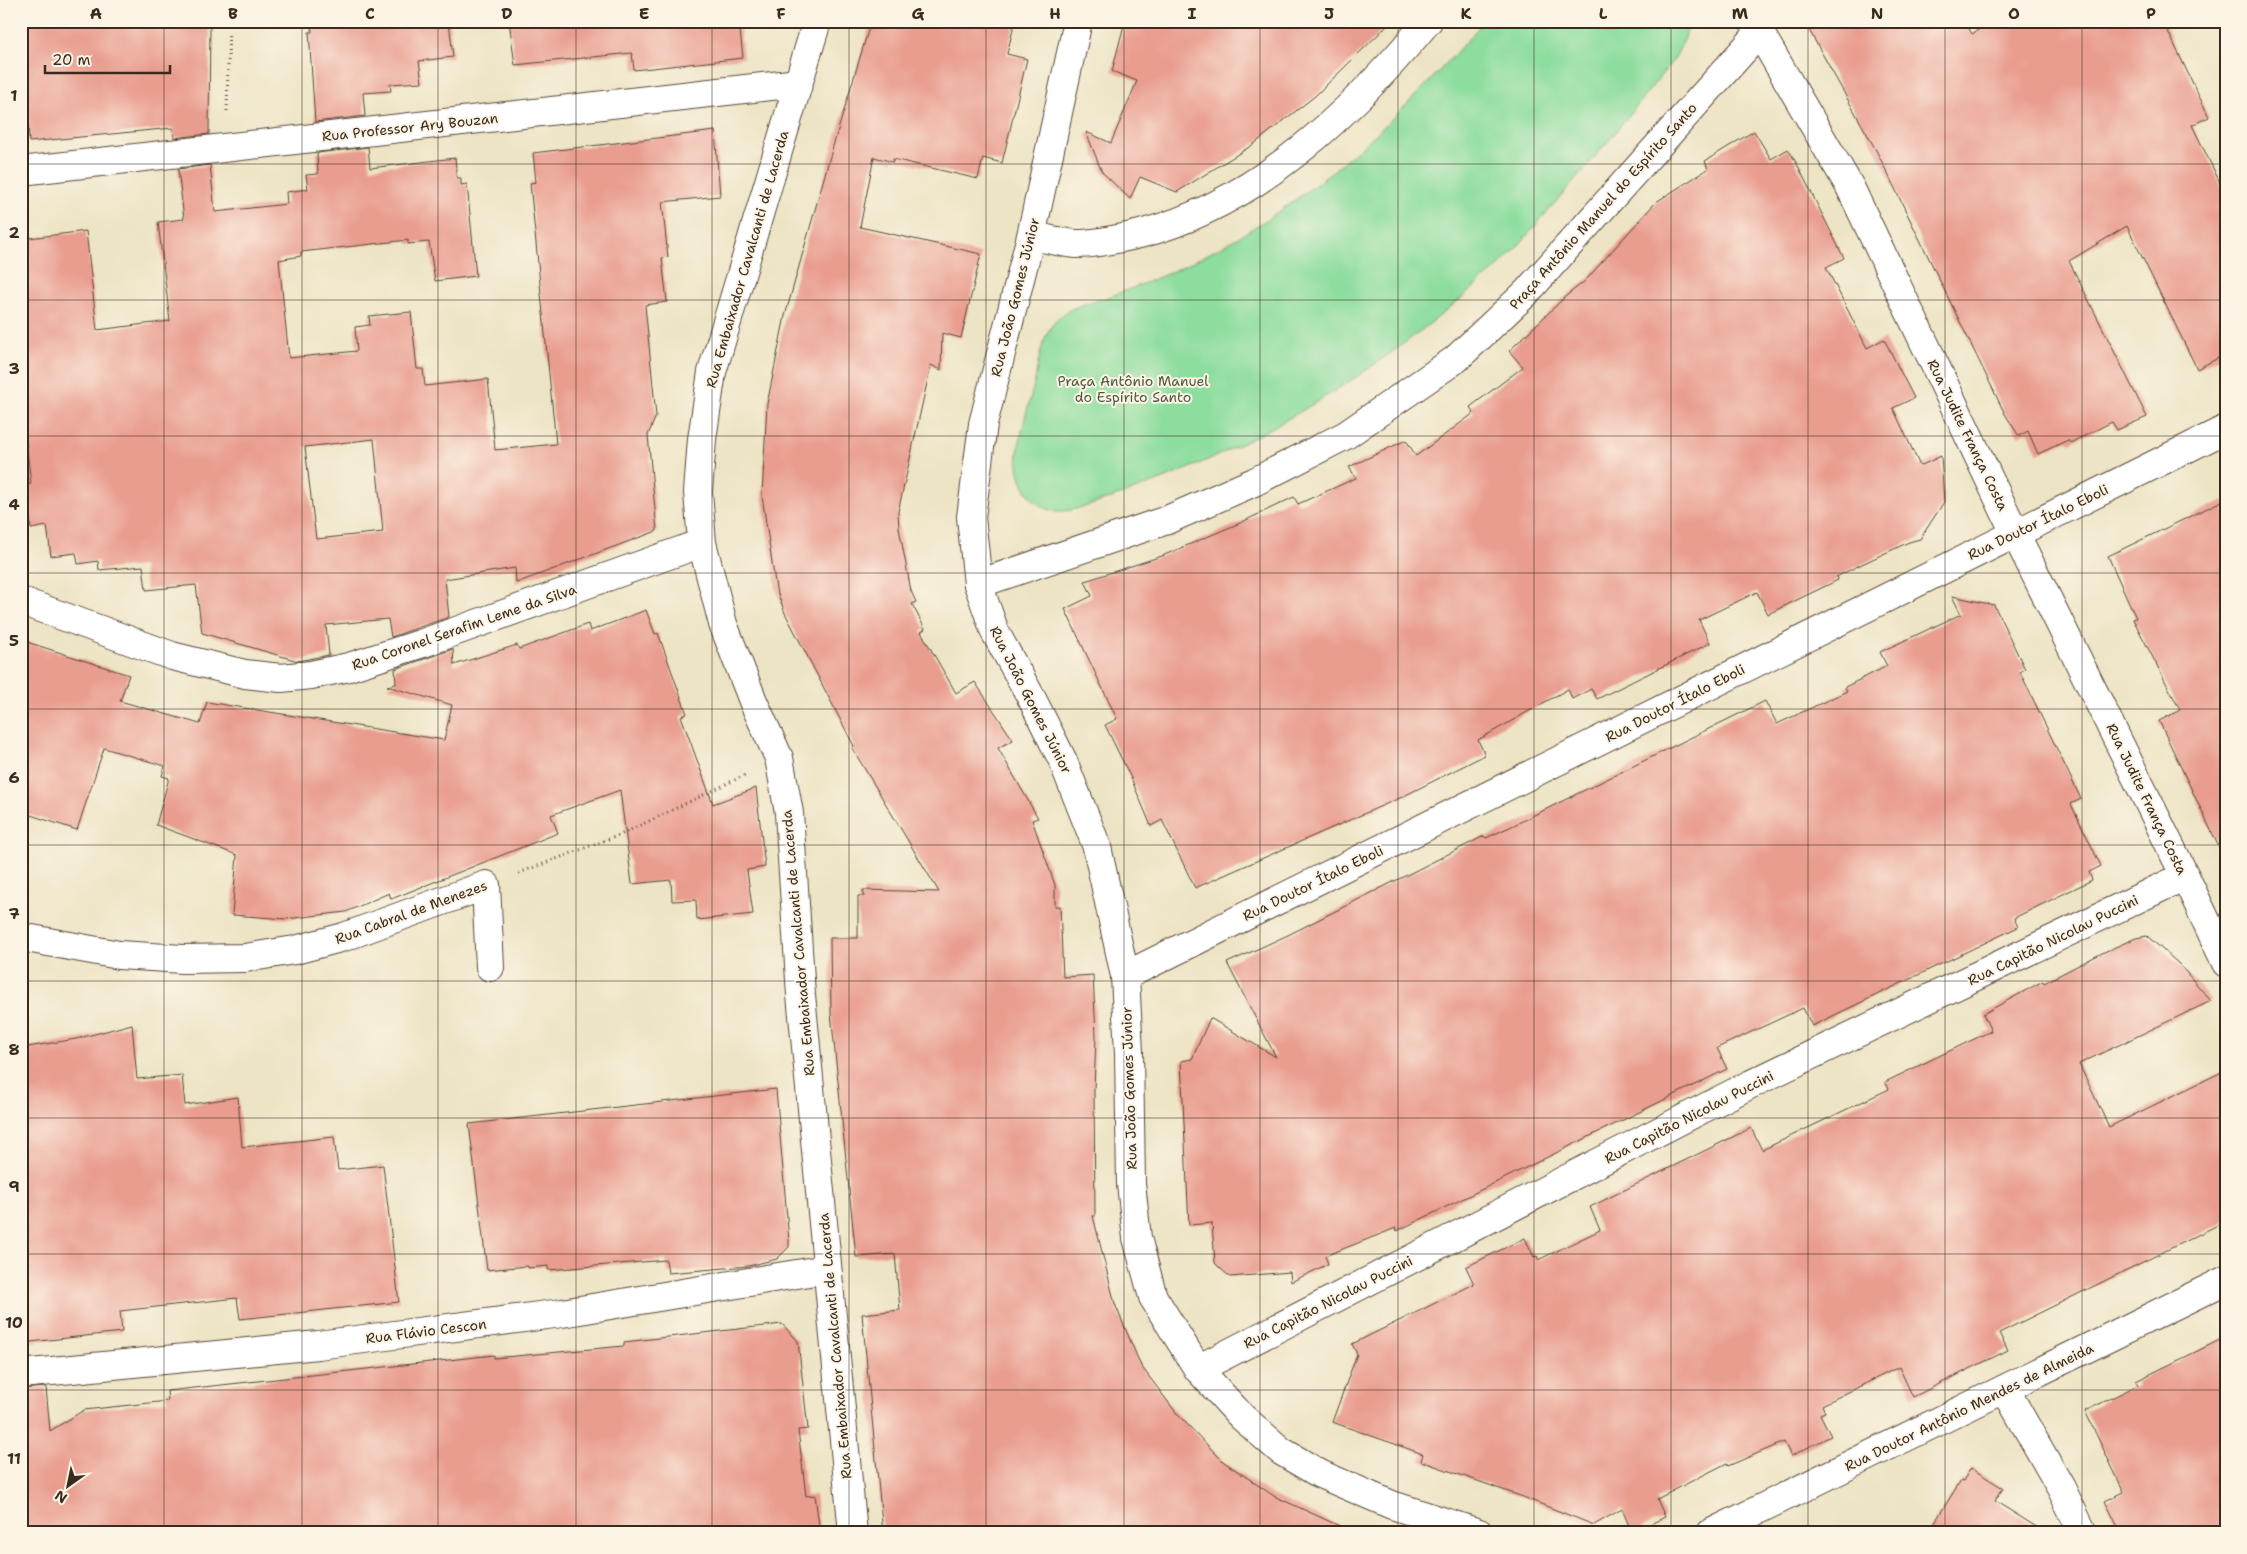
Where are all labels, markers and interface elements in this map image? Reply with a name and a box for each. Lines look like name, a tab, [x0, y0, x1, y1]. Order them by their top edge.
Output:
text: A	[90, 3, 102, 24]
text: B	[228, 3, 238, 24]
text: C	[365, 3, 375, 24]
text: D	[501, 3, 513, 24]
text: E	[639, 3, 649, 24]
text: F	[776, 3, 786, 24]
text: G	[912, 3, 925, 24]
text: H	[1049, 3, 1061, 24]
text: I	[1188, 3, 1197, 24]
text: J	[1324, 3, 1334, 24]
text: K	[1461, 3, 1472, 24]
text: L	[1599, 3, 1608, 24]
text: M	[1732, 3, 1749, 24]
text: N	[1871, 3, 1883, 24]
text: O	[2008, 3, 2020, 24]
text: P	[2146, 3, 2156, 24]
scale bar	[45, 42, 170, 74]
text: 20 m	[52, 50, 91, 70]
text: 1	[10, 85, 18, 106]
street label: Praça Antônio Manuel do Espírito Santo	[1505, 99, 1701, 313]
street label: Rua Professor Ary Bouzan	[321, 109, 499, 145]
street label: Rua Embaixador Cavalcanti de Lacerda	[702, 128, 793, 390]
street label: Rua João Gomes Júnior	[987, 215, 1044, 378]
text: 2	[8, 222, 20, 243]
street label: Rua Judite França Costa	[1923, 356, 2013, 514]
text: 3	[8, 358, 20, 379]
park label: Praça Antônio Manuel do Espírito Santo	[1057, 372, 1209, 406]
street label: Rua Doutor Ítalo Eboli	[1965, 480, 2111, 564]
text: 4	[8, 494, 20, 515]
street label: Rua Coronel Serafim Leme da Silva	[349, 580, 579, 674]
street label: Rua João Gomes Júnior	[986, 623, 1076, 777]
text: 5	[9, 630, 19, 651]
street label: Rua Doutor Ítalo Eboli	[1602, 660, 1748, 746]
street label: Rua Judite França Costa	[2102, 720, 2192, 878]
text: 6	[8, 767, 20, 788]
street label: Rua Embaixador Cavalcanti de Lacerda	[777, 809, 819, 1077]
street label: Rua Doutor Ítalo Eboli	[1240, 841, 1386, 925]
street label: Rua Cabral de Menezes	[332, 876, 490, 948]
street label: Rua Capitão Nicolau Puccini	[1965, 891, 2141, 989]
text: 7	[8, 903, 20, 924]
street label: Rua João Gomes Júnior	[1117, 1006, 1141, 1170]
text: 8	[8, 1039, 20, 1060]
street label: Rua Capitão Nicolau Puccini	[1601, 1066, 1777, 1168]
text: 9	[8, 1176, 20, 1197]
street label: Rua Embaixador Cavalcanti de Lacerda	[814, 1212, 856, 1480]
street label: Rua Capitão Nicolau Puccini	[1240, 1251, 1416, 1353]
text: 10	[5, 1312, 23, 1333]
street label: Rua Flávio Cescon	[365, 1315, 488, 1347]
street label: Rua Doutor Antônio Mendes de Almeida	[1842, 1339, 2097, 1475]
text: 11	[7, 1448, 21, 1469]
north arrow	[42, 1462, 92, 1512]
text: N	[51, 1486, 70, 1507]

